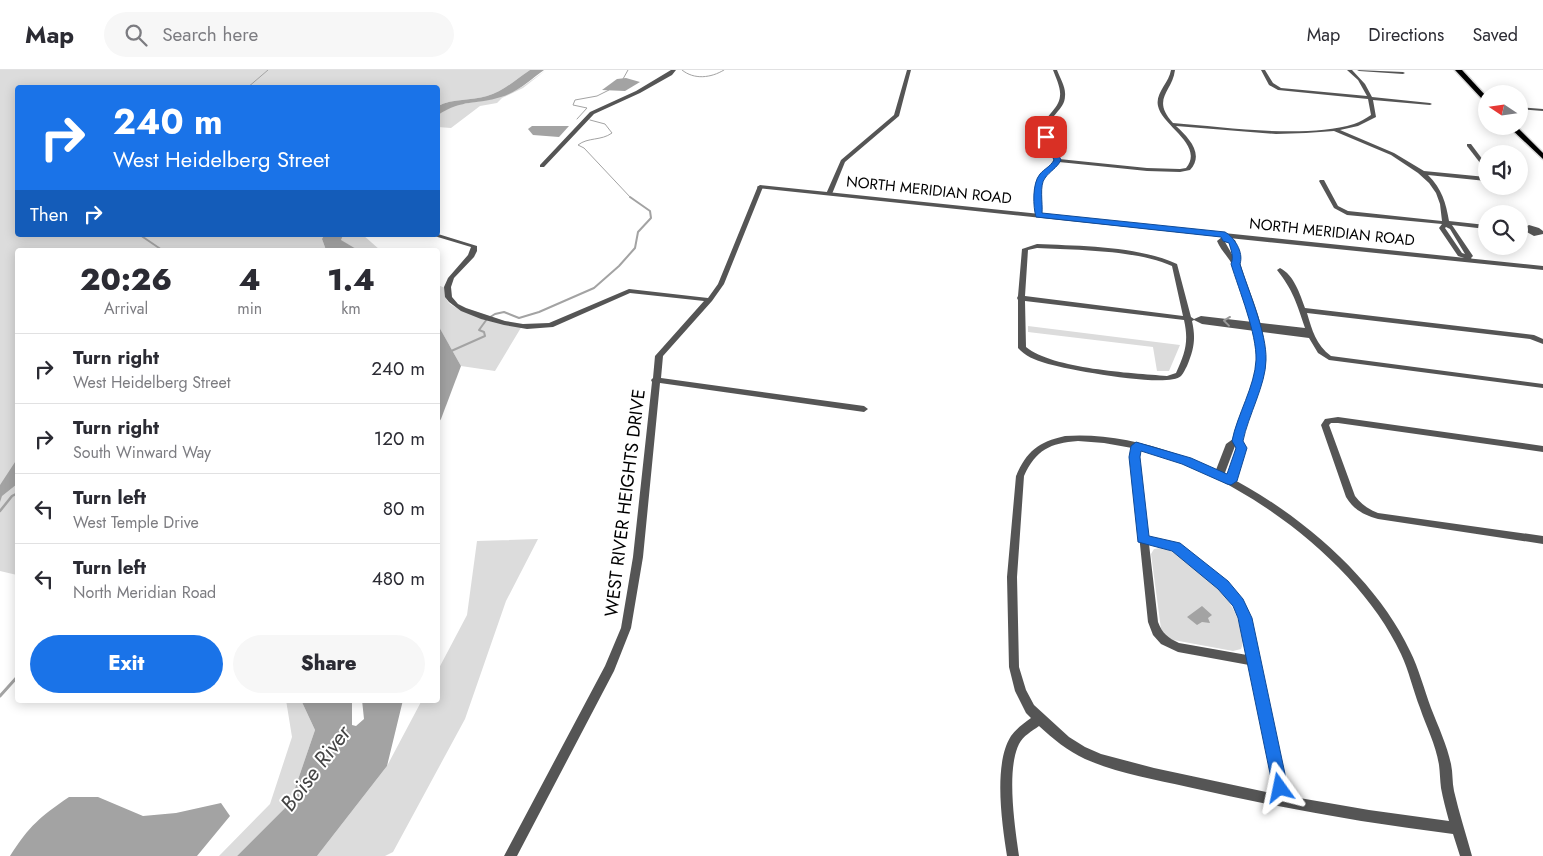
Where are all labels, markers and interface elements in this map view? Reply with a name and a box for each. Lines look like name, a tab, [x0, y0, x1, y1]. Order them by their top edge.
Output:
search box	[104, 12, 454, 57]
text: Map	[25, 17, 74, 52]
icon: search	[122, 21, 150, 49]
text: Search here	[162, 21, 258, 48]
text: Map	[1307, 22, 1340, 48]
text: Directions	[1368, 22, 1444, 48]
text: Saved	[1472, 22, 1518, 48]
north arrow	[1478, 85, 1528, 135]
map controls	[1478, 85, 1528, 255]
text: 240 m	[113, 97, 223, 147]
icon: right	[30, 105, 95, 170]
pin	[1025, 116, 1067, 158]
icon: arrive	[1032, 123, 1060, 151]
text: West Heidelberg Street	[113, 143, 330, 175]
button: sound	[1478, 145, 1528, 195]
street label: NORTH MERIDIAN ROAD	[845, 170, 1013, 210]
icon: right	[79, 200, 107, 228]
text: Then	[30, 201, 69, 228]
button: search	[1478, 205, 1528, 255]
street label: NORTH MERIDIAN ROAD	[1248, 212, 1416, 252]
text: 20:26	[80, 258, 172, 301]
text: 4	[239, 258, 261, 301]
text: 1.4	[327, 258, 375, 301]
text: Arrival	[104, 297, 148, 320]
text: min	[237, 297, 262, 320]
text: km	[341, 297, 361, 320]
one-way arrow	[1223, 316, 1231, 327]
text: Turn right	[73, 344, 159, 371]
icon: right	[30, 355, 58, 383]
text: 240 m	[371, 355, 425, 382]
text: West Heidelberg Street	[73, 371, 230, 394]
street label: WEST RIVER HEIGHTS DRIVE	[598, 388, 652, 618]
text: Turn right	[73, 414, 159, 441]
icon: right	[30, 425, 58, 453]
text: 120 m	[374, 425, 425, 452]
text: South Winward Way	[73, 441, 211, 464]
text: Turn left	[73, 484, 146, 511]
icon: left	[30, 495, 58, 523]
text: 80 m	[383, 495, 425, 522]
text: West Temple Drive	[73, 511, 199, 534]
text: Turn left	[73, 554, 146, 581]
icon: left	[30, 565, 58, 593]
text: 480 m	[372, 565, 425, 592]
text: North Meridian Road	[73, 581, 216, 604]
button: Exit	[30, 635, 223, 693]
button: Share	[233, 635, 425, 693]
water label: Boise River	[272, 717, 359, 818]
position arrow	[1253, 761, 1305, 813]

